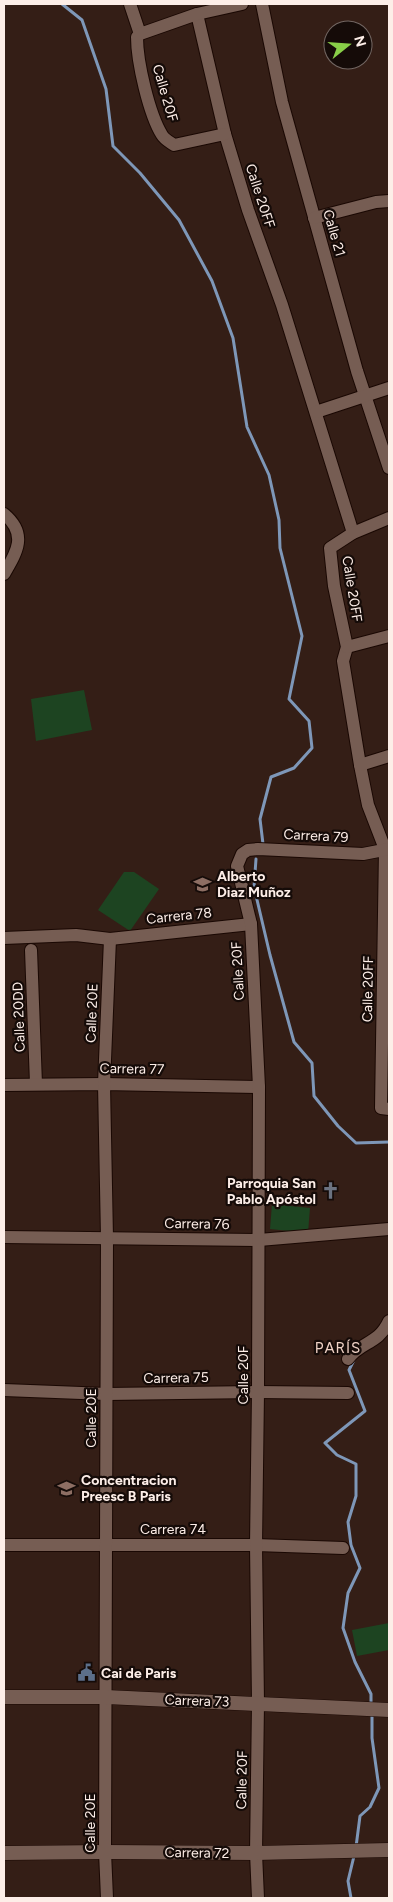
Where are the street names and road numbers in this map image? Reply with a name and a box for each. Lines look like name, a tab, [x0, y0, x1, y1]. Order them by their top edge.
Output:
street label: Calle 20F	[149, 62, 181, 124]
street label: Calle 20FF	[242, 162, 278, 231]
street label: Calle 21	[319, 208, 349, 258]
street label: Calle 20FF	[338, 555, 366, 624]
street label: Carrera 79	[283, 826, 349, 846]
street label: Carrera 78	[145, 904, 213, 928]
street label: Calle 20F	[228, 941, 248, 1001]
street label: Calle 20FF	[359, 955, 377, 1022]
street label: Calle 20DD	[9, 981, 29, 1053]
street label: Calle 20E	[82, 983, 102, 1043]
street label: Carrera 77	[99, 1060, 165, 1078]
street label: Carrera 76	[164, 1215, 230, 1233]
street label: Calle 20F	[235, 1345, 252, 1404]
street label: Carrera 75	[143, 1369, 209, 1387]
street label: Calle 20E	[83, 1388, 100, 1448]
street label: Carrera 74	[140, 1521, 206, 1538]
street label: Carrera 73	[164, 1691, 230, 1711]
street label: Calle 20F	[233, 1750, 251, 1810]
street label: Calle 20E	[82, 1793, 99, 1853]
street label: Carrera 72	[164, 1844, 230, 1862]

